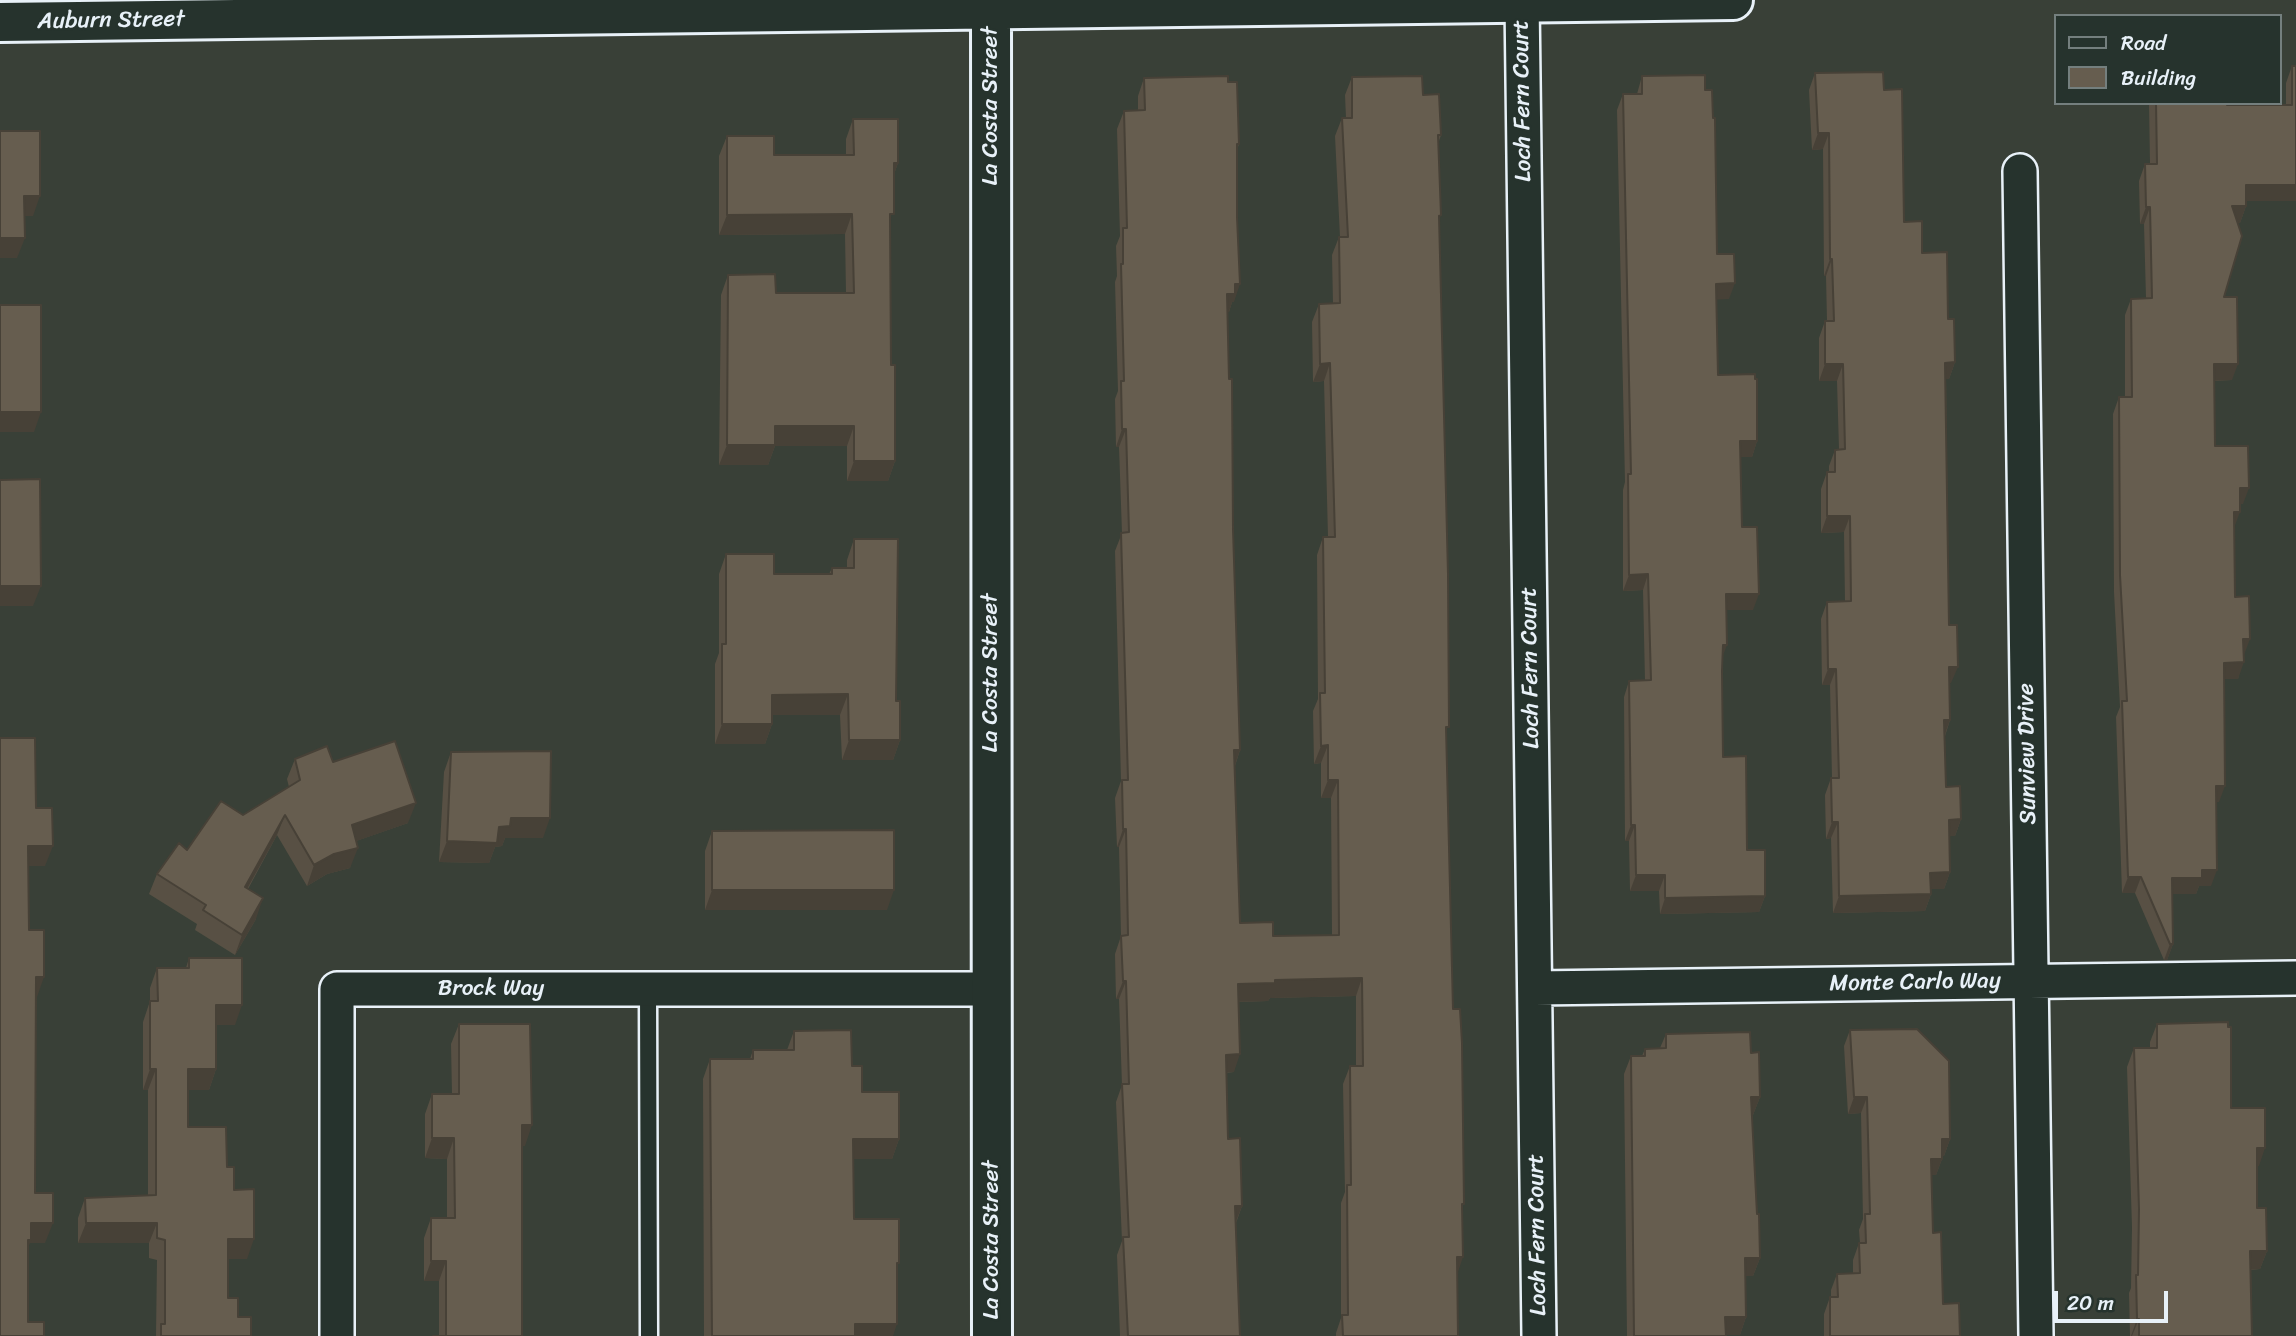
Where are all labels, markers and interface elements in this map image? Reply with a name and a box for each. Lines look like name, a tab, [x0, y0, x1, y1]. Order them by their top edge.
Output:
street label: Auburn Street	[37, 6, 185, 36]
legend	[2054, 14, 2282, 105]
street label: Loch Fern Court	[1508, 20, 1538, 182]
text: Road	[2121, 24, 2166, 62]
street label: La Costa Street	[977, 26, 1005, 186]
text: Building	[2121, 59, 2196, 97]
street label: Loch Fern Court	[1516, 587, 1546, 749]
street label: La Costa Street	[977, 593, 1005, 753]
street label: Sunview Drive	[2013, 683, 2043, 825]
street label: Monte Carlo Way	[1829, 968, 2001, 998]
street label: Brock Way	[438, 975, 544, 1003]
street label: Loch Fern Court	[1523, 1154, 1553, 1316]
street label: La Costa Street	[978, 1160, 1006, 1320]
scale bar	[2058, 1276, 2172, 1320]
text: 20 m	[2067, 1284, 2114, 1322]

